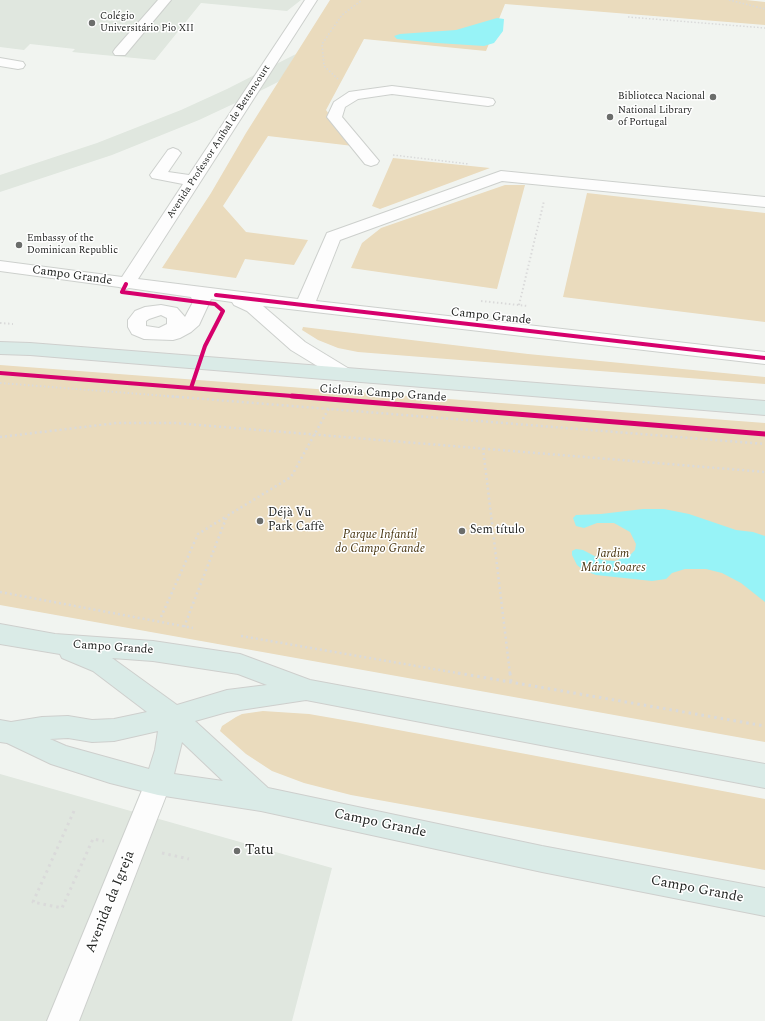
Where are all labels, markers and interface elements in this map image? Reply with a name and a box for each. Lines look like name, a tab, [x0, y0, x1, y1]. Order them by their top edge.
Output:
place label: Colégio Universitário Pio XII	[100, 11, 194, 34]
marker: Colégio Universitário Pio XII	[87, 18, 97, 28]
street label: Avenida Professor Aníbal de Bettencourt	[165, 63, 273, 221]
place label: Biblioteca Nacional	[618, 91, 705, 103]
marker: Biblioteca Nacional	[708, 92, 718, 102]
place label: National Library of Portugal	[618, 105, 692, 128]
marker: National Library of Portugal	[605, 112, 615, 122]
place label: Embassy of the Dominican Republic	[27, 233, 118, 256]
marker: Embassy of the Dominican Republic	[14, 240, 24, 250]
street label: Campo Grande	[31, 263, 113, 289]
street label: Campo Grande	[450, 306, 532, 328]
street label: Ciclovia Campo Grande	[319, 382, 447, 406]
place label: Déjà Vu Park Caffè	[268, 507, 324, 535]
marker: Déjà Vu Park Caffè	[255, 516, 265, 526]
place label: Sem título	[470, 524, 525, 538]
marker: Sem título	[457, 526, 467, 536]
park label: Parque Infantil do Campo Grande	[335, 529, 425, 557]
park label: Jardim Mário Soares	[581, 548, 645, 576]
street label: Campo Grande	[72, 638, 154, 658]
street label: Campo Grande	[332, 806, 428, 842]
place label: Tatu	[245, 843, 274, 859]
marker: Tatu	[232, 846, 242, 856]
street label: Avenida da Igreja	[83, 848, 139, 956]
street label: Campo Grande	[649, 873, 745, 907]

